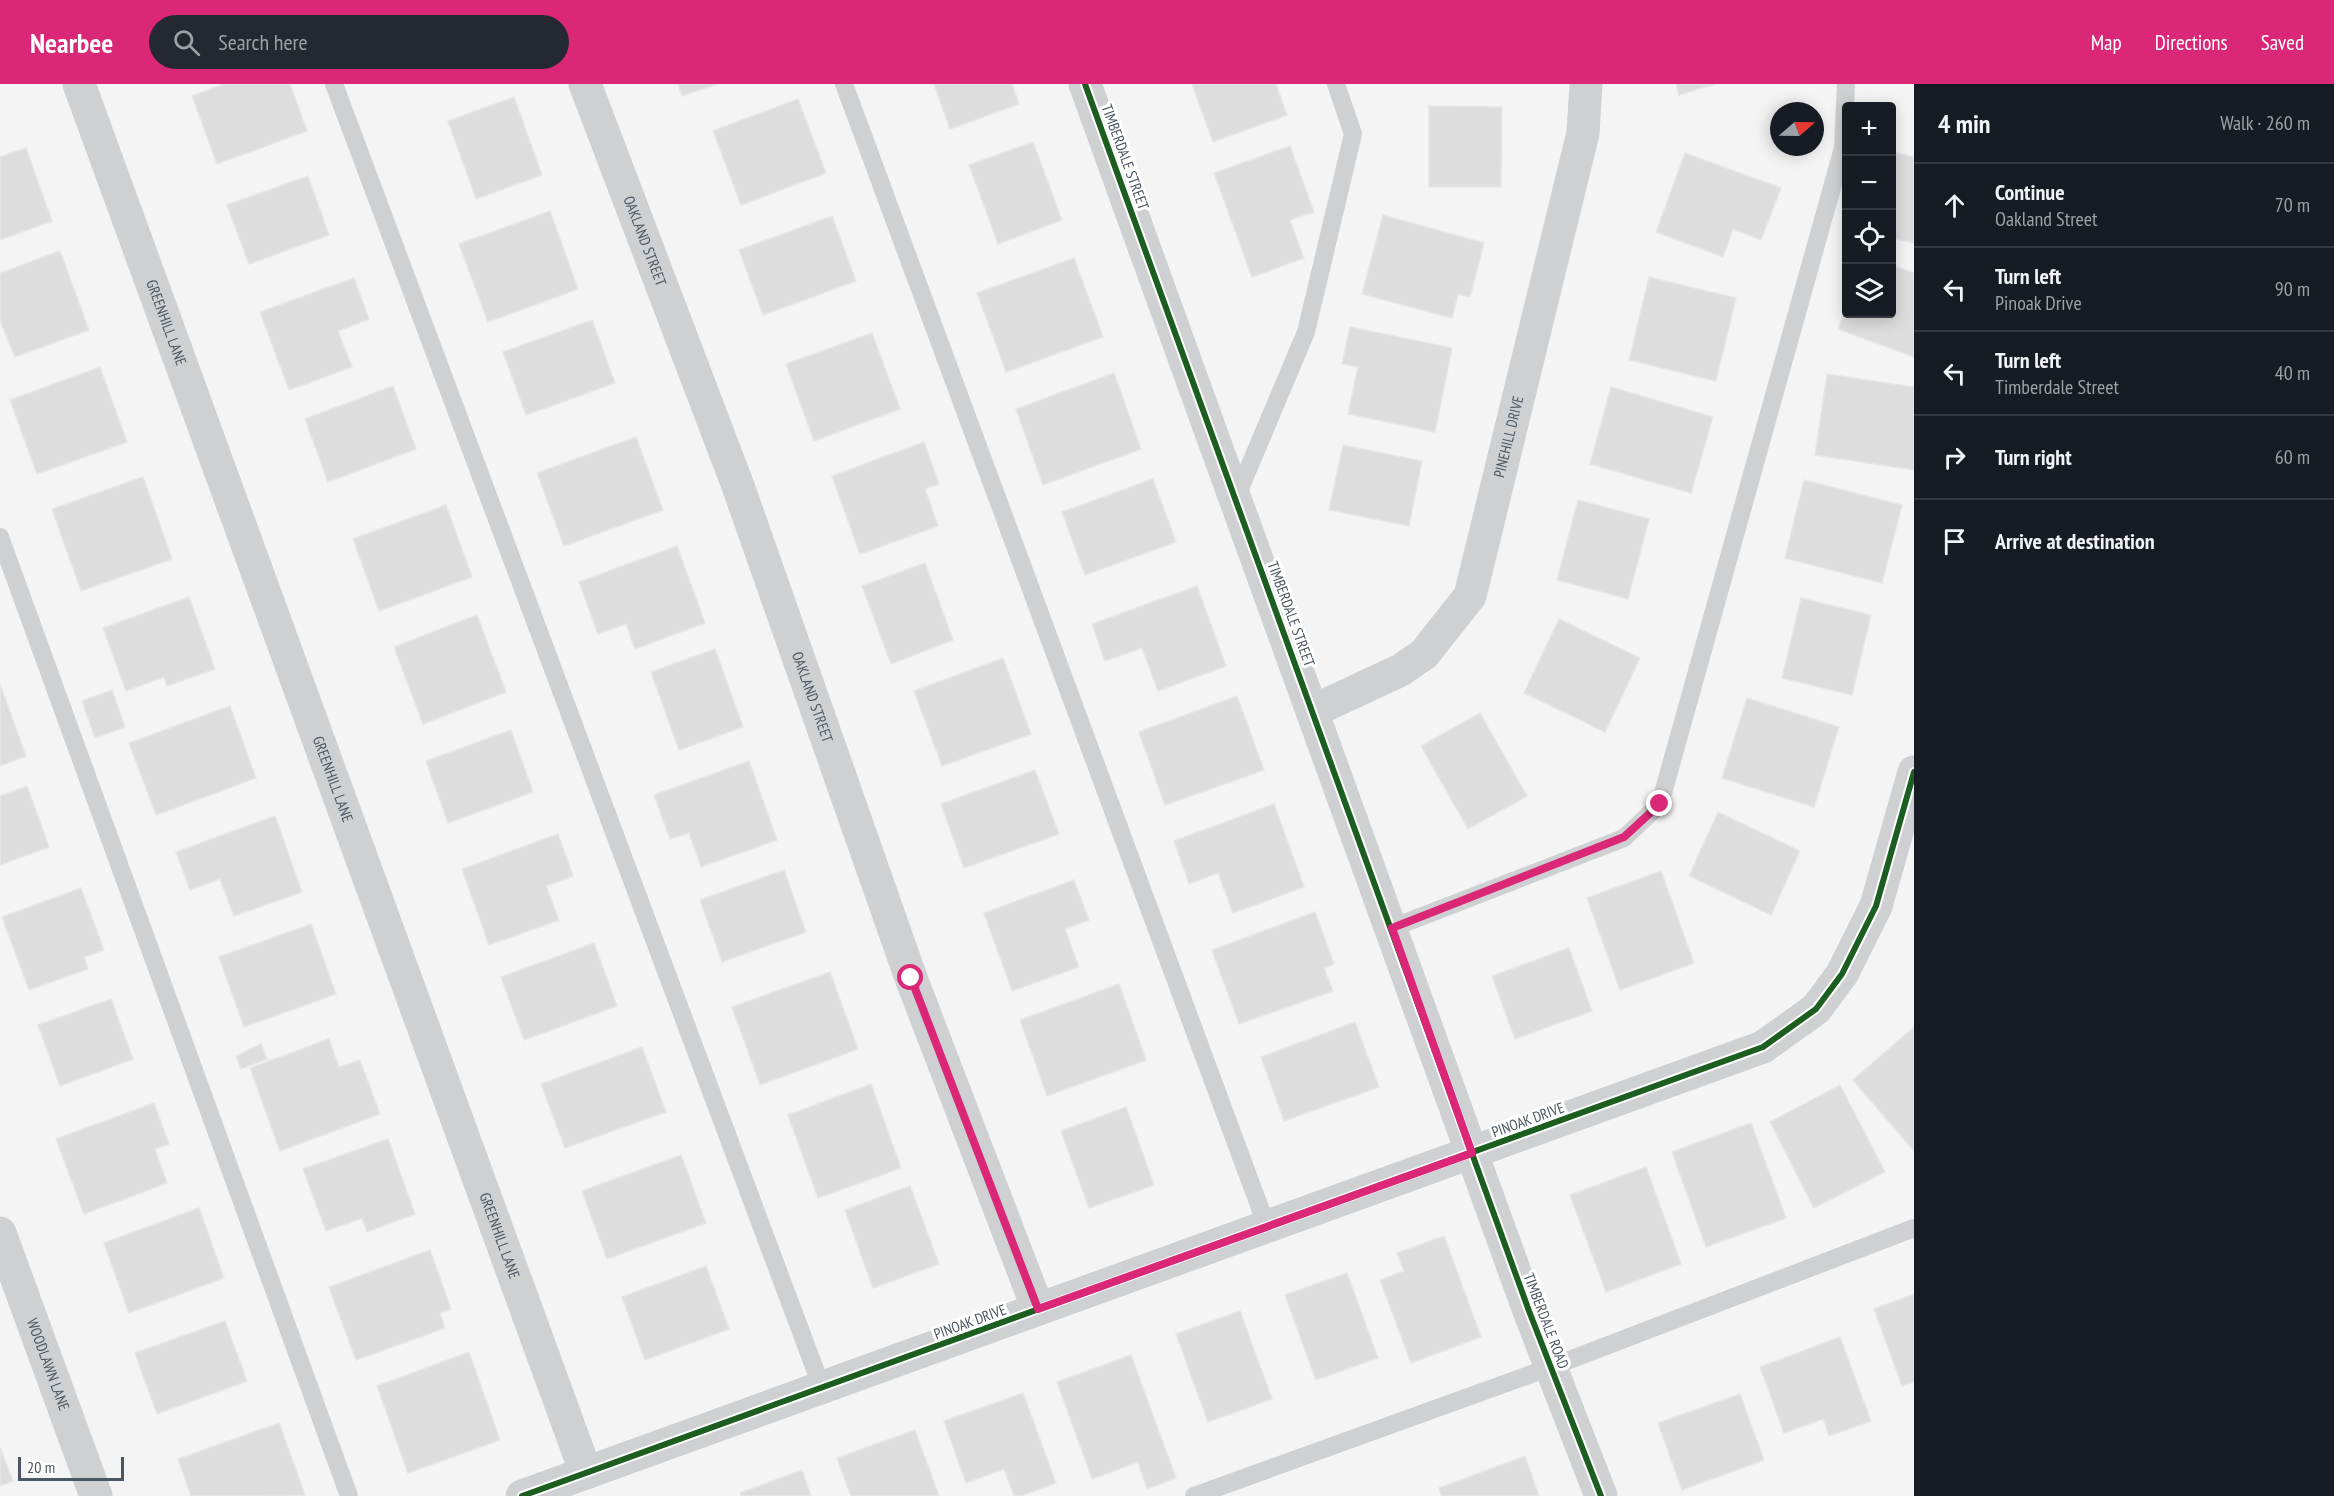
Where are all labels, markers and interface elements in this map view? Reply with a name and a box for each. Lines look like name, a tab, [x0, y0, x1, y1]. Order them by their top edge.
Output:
search box	[149, 15, 569, 69]
text: Nearbee	[30, 24, 113, 61]
icon: search	[170, 26, 203, 59]
text: Search here	[218, 28, 308, 56]
text: Map	[2091, 29, 2122, 56]
text: Directions	[2155, 29, 2228, 56]
text: Saved	[2261, 29, 2304, 56]
street label: TIMBERDALE STREET	[1098, 101, 1153, 212]
north arrow	[1770, 102, 1824, 156]
map controls	[1842, 102, 1896, 318]
button: +	[1842, 102, 1896, 156]
text: 4 min	[1938, 107, 1991, 140]
text: Walk · 260 m	[2220, 110, 2310, 136]
button: −	[1842, 156, 1896, 210]
text: Continue	[1995, 178, 2065, 206]
icon: ahead	[1938, 189, 1971, 222]
text: 70 m	[2275, 192, 2310, 218]
street label: OAKLAND STREET	[619, 193, 671, 289]
text: Oakland Street	[1995, 206, 2097, 232]
button: locate	[1842, 210, 1896, 264]
text: Turn left	[1995, 262, 2061, 290]
button: layers	[1842, 264, 1896, 318]
icon: left	[1938, 273, 1971, 306]
text: 90 m	[2275, 276, 2310, 302]
street label: GREENHILL LANE	[142, 277, 191, 368]
text: Pinoak Drive	[1995, 290, 2082, 316]
text: Turn left	[1995, 346, 2061, 374]
icon: left	[1938, 357, 1971, 390]
text: 40 m	[2275, 360, 2310, 386]
text: Timberdale Street	[1995, 374, 2119, 400]
street label: PINEHILL DRIVE	[1489, 394, 1527, 479]
icon: right	[1938, 441, 1971, 474]
text: Turn right	[1995, 443, 2072, 471]
text: 60 m	[2275, 444, 2310, 470]
icon: arrive	[1938, 525, 1971, 558]
text: Arrive at destination	[1995, 527, 2155, 555]
street label: TIMBERDALE STREET	[1264, 558, 1319, 669]
street label: OAKLAND STREET	[788, 649, 838, 745]
street label: GREENHILL LANE	[309, 733, 358, 825]
route end	[1646, 790, 1672, 816]
route start	[897, 964, 923, 990]
street label: PINOAK DRIVE	[1489, 1098, 1567, 1141]
street label: GREENHILL LANE	[475, 1190, 524, 1281]
street label: TIMBERDALE ROAD	[1520, 1270, 1573, 1371]
street label: PINOAK DRIVE	[931, 1300, 1009, 1343]
street label: WOODLAWN LANE	[23, 1316, 74, 1413]
scale bar	[18, 1454, 124, 1482]
text: 20 m	[27, 1457, 55, 1477]

